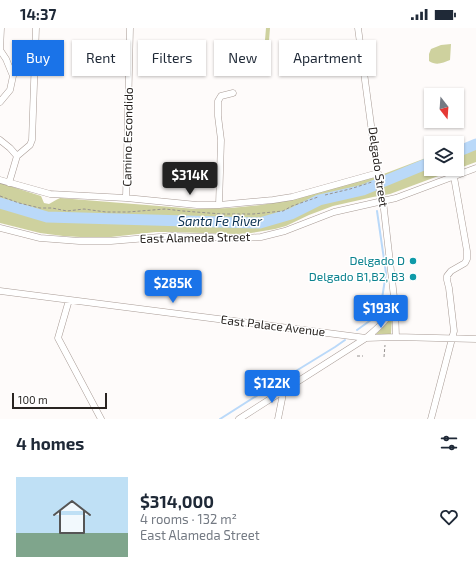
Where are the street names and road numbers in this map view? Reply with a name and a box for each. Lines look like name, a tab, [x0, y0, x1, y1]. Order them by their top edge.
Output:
street label: Camino Escondido	[119, 87, 135, 187]
street label: Delgado Street	[366, 126, 392, 208]
street label: East Alameda Street	[140, 229, 251, 245]
street label: East Palace Avenue	[220, 312, 326, 338]

